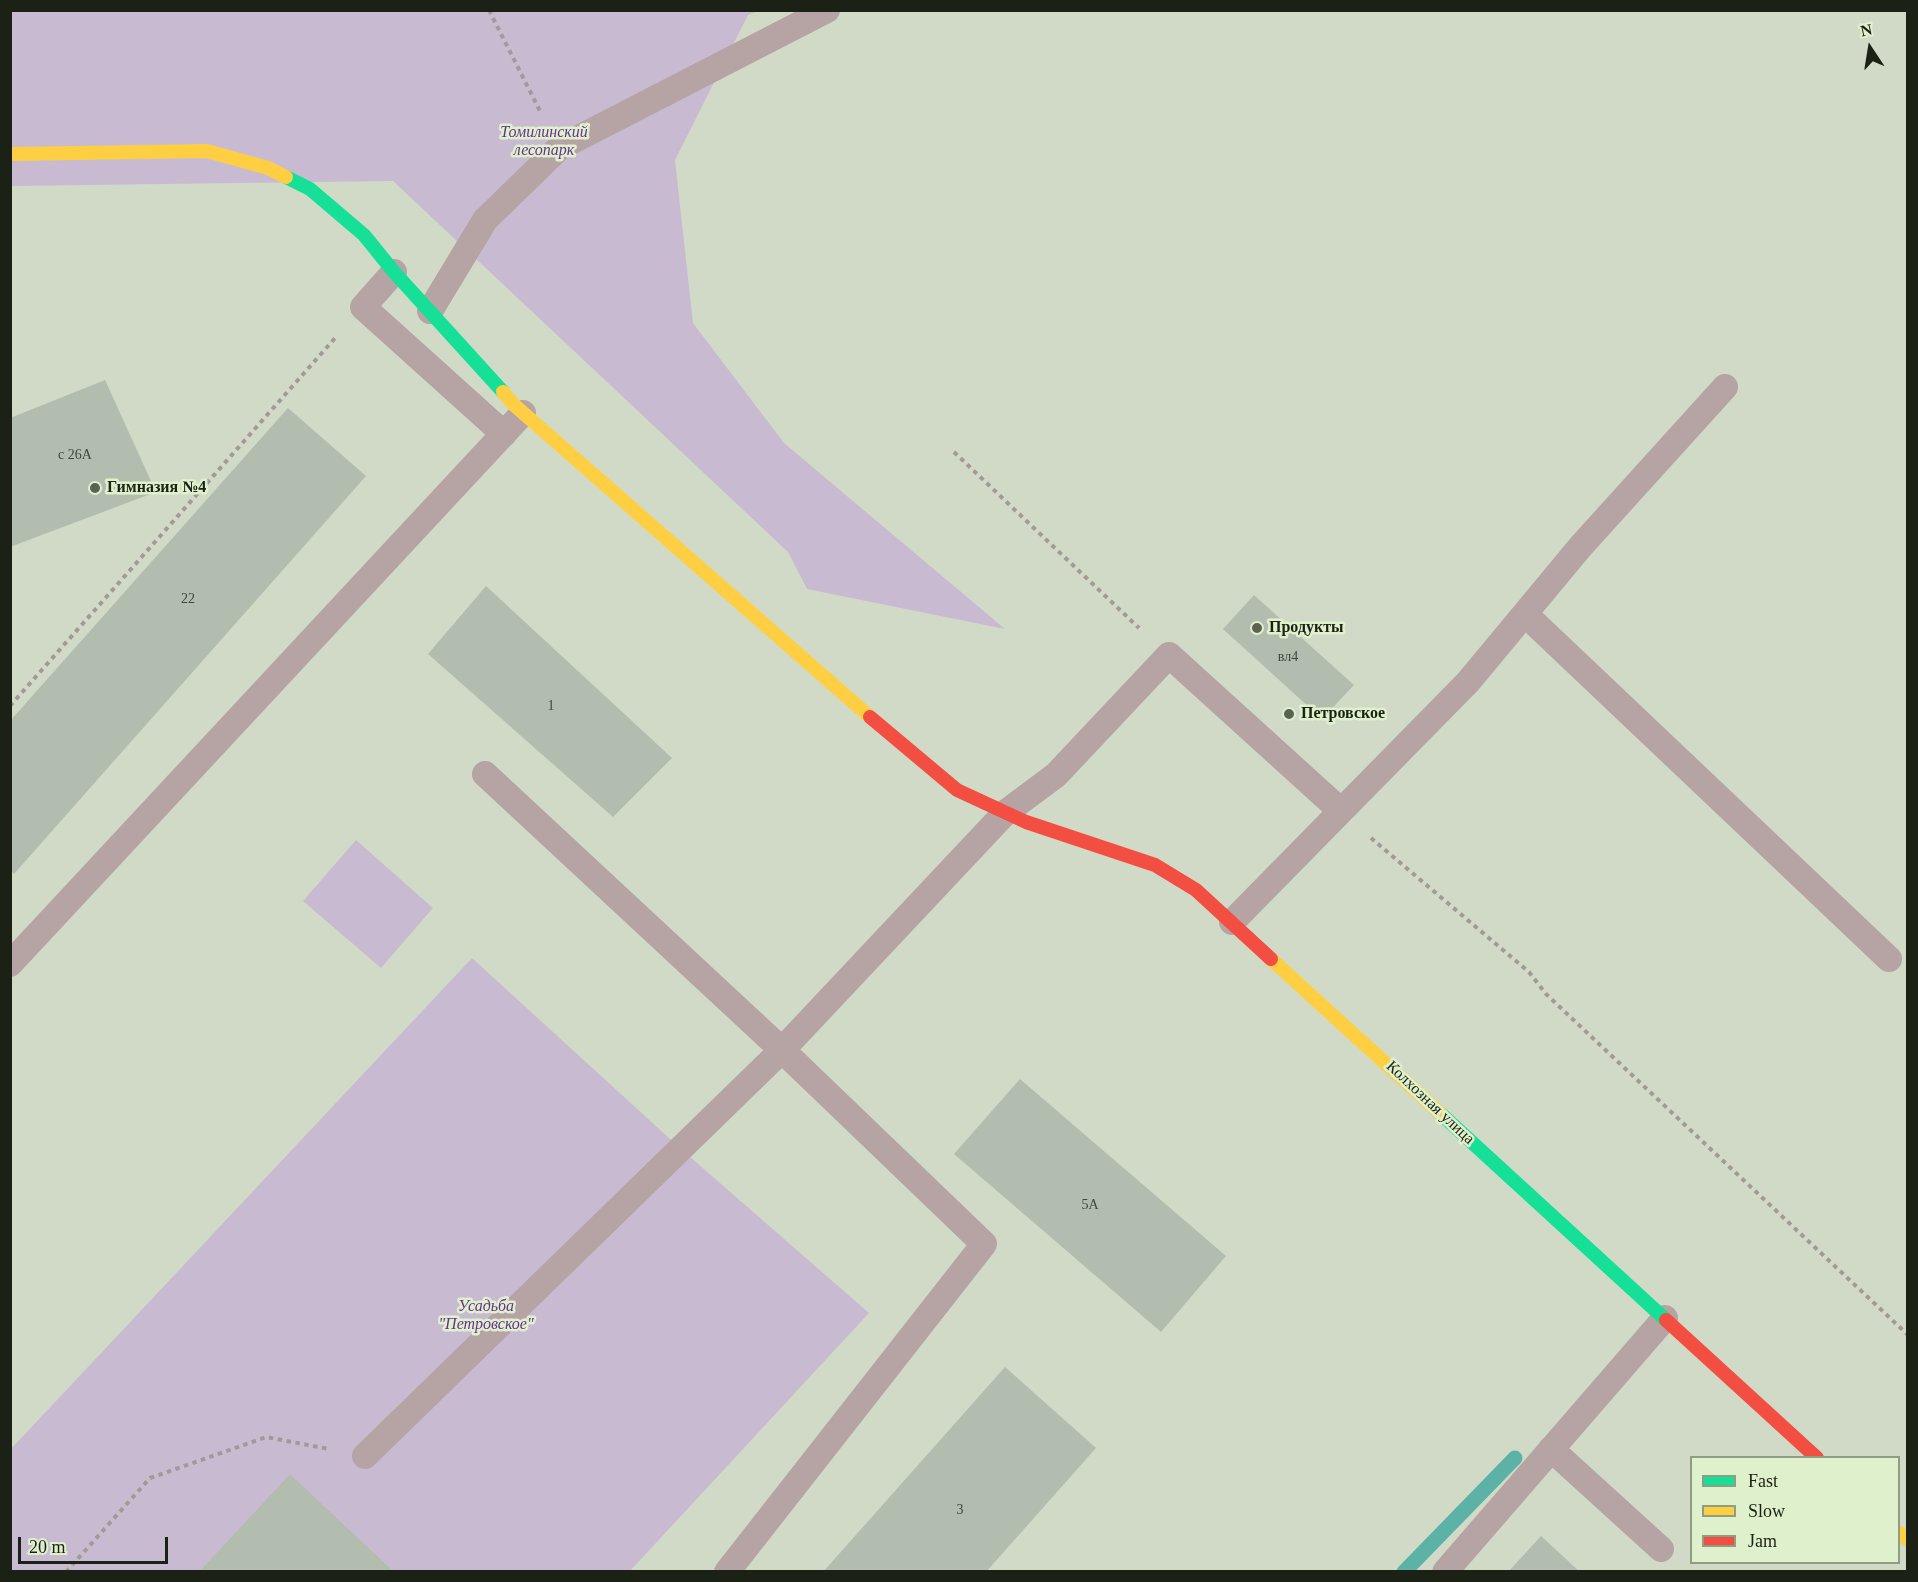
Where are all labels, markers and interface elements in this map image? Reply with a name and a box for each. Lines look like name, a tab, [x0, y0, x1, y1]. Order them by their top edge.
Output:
north arrow	[1840, 18, 1900, 78]
text: N	[1859, 20, 1874, 39]
park label: Томилинский лесопарк	[500, 123, 588, 161]
house number: с 26А	[58, 447, 92, 463]
place label: Гимназия №4	[107, 478, 206, 498]
marker: Гимназия №4	[88, 481, 102, 495]
house number: 22	[181, 591, 195, 607]
place label: Продукты	[1269, 618, 1344, 638]
marker: Продукты	[1250, 621, 1264, 635]
house number: вл4	[1278, 649, 1298, 665]
house number: 1	[548, 698, 554, 714]
place label: Петровское	[1301, 704, 1385, 724]
marker: Петровское	[1282, 707, 1296, 721]
street label: Колхозная улица	[1382, 1057, 1478, 1149]
house number: 5А	[1081, 1197, 1099, 1213]
park label: Усадьба "Петровское"	[438, 1297, 534, 1335]
legend	[1690, 1456, 1900, 1564]
text: Fast	[1748, 1471, 1778, 1491]
text: Slow	[1748, 1501, 1785, 1521]
house number: 3	[956, 1502, 964, 1518]
scale bar	[21, 1525, 171, 1563]
text: Jam	[1748, 1531, 1777, 1551]
text: 20 m	[29, 1537, 66, 1557]

